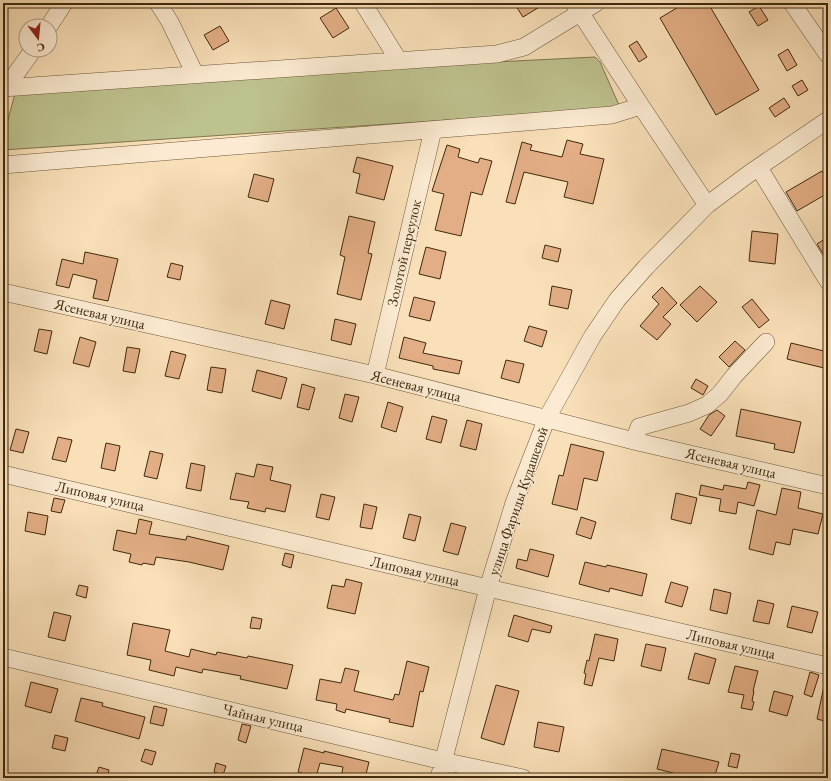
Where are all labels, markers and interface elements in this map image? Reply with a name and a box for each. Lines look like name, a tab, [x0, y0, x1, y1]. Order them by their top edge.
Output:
north arrow	[18, 18, 58, 58]
text: С	[35, 40, 46, 55]
street label: Золотой переулок	[382, 198, 425, 308]
street label: Ясеневая улица	[52, 294, 147, 333]
street label: Ясеневая улица	[368, 365, 463, 406]
street label: улица Фариды Кудашевой	[483, 424, 552, 578]
street label: Ясеневая улица	[683, 443, 778, 482]
street label: Липовая улица	[54, 476, 146, 515]
street label: Липовая улица	[369, 551, 461, 590]
street label: Липовая улица	[685, 624, 777, 663]
street label: Чайная улица	[221, 699, 306, 736]

